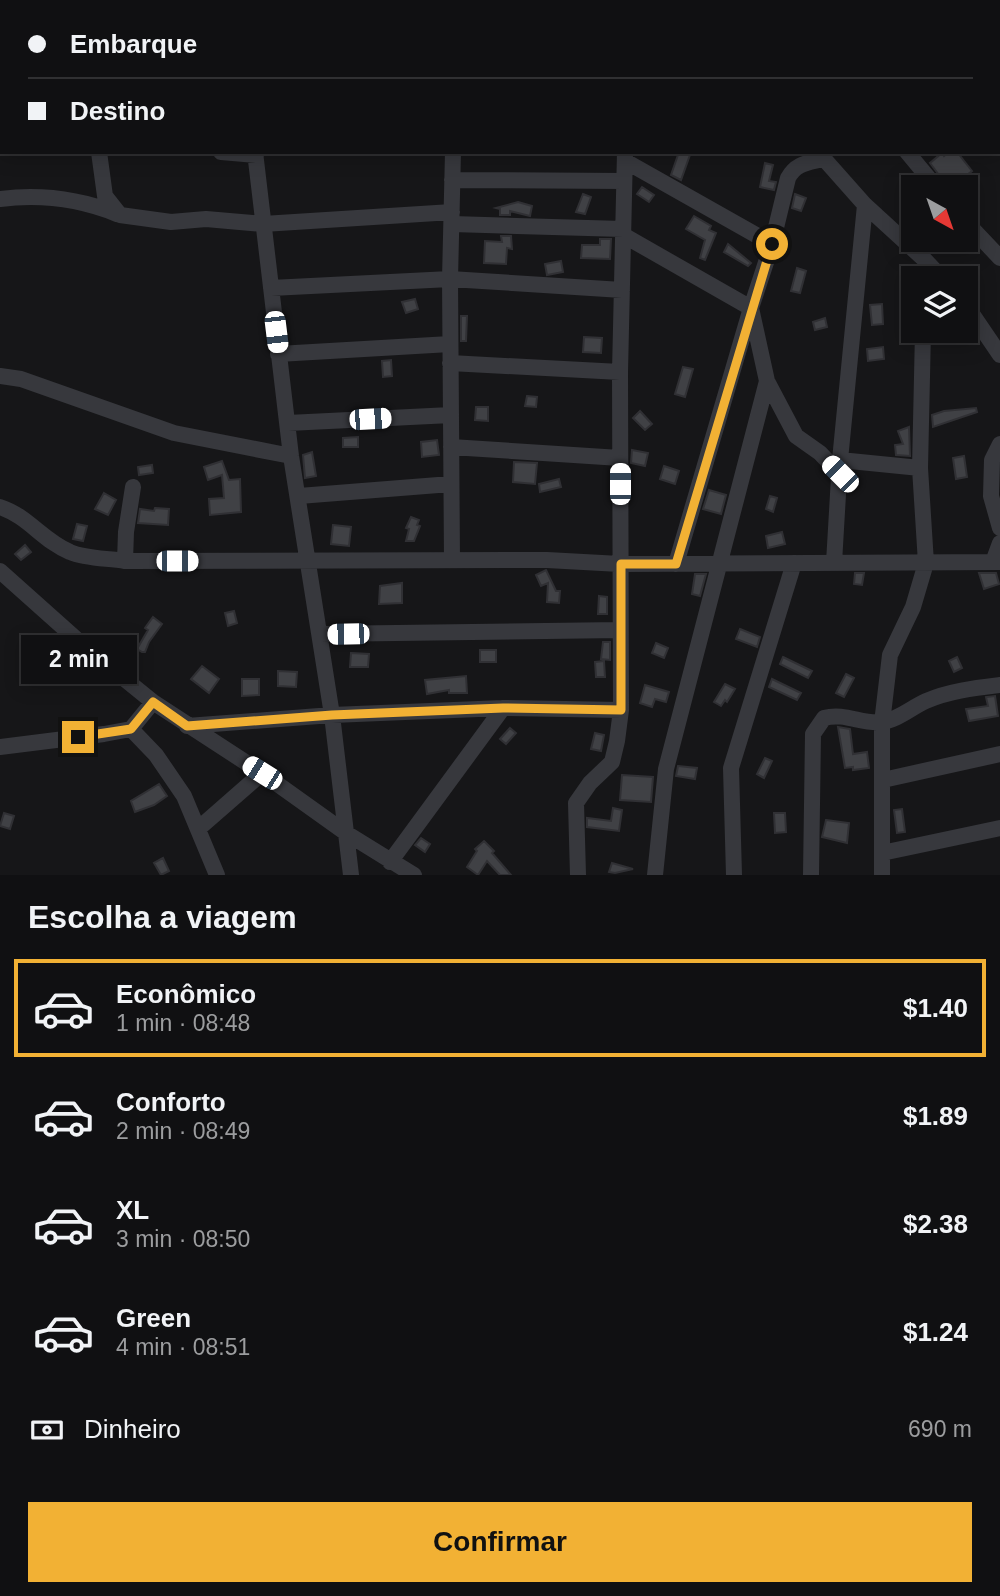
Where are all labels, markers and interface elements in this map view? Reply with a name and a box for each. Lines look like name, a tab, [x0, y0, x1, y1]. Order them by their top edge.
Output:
text: Embarque	[70, 29, 197, 59]
text: Destino	[70, 96, 165, 126]
north arrow	[901, 175, 978, 252]
map controls	[901, 175, 978, 343]
route start	[756, 228, 788, 260]
button: layers	[901, 266, 978, 343]
car	[264, 310, 289, 354]
car	[349, 407, 392, 431]
car	[818, 452, 863, 496]
car	[610, 463, 631, 505]
car	[157, 551, 199, 572]
car	[327, 623, 370, 645]
callout: 2 min	[20, 636, 136, 684]
text: 2 min	[49, 646, 109, 672]
route end	[62, 721, 94, 753]
car	[239, 753, 286, 793]
text: Escolha a viagem	[28, 899, 297, 935]
icon: car	[32, 977, 95, 1040]
text: Econômico	[116, 979, 256, 1009]
text: $1.40	[903, 993, 968, 1023]
text: 1 min · 08:48	[116, 1010, 250, 1036]
icon: car	[32, 1085, 95, 1148]
text: Conforto	[116, 1087, 226, 1117]
text: $1.89	[903, 1101, 968, 1131]
text: 2 min · 08:49	[116, 1118, 250, 1144]
icon: car	[32, 1193, 95, 1256]
text: XL	[116, 1195, 149, 1225]
text: $2.38	[903, 1209, 968, 1239]
text: 3 min · 08:50	[116, 1226, 250, 1252]
icon: car	[32, 1301, 95, 1364]
text: Green	[116, 1303, 191, 1333]
text: $1.24	[903, 1317, 968, 1347]
text: 4 min · 08:51	[116, 1334, 250, 1360]
icon: cash	[28, 1411, 66, 1449]
text: Dinheiro	[84, 1414, 181, 1444]
text: 690 m	[908, 1416, 972, 1442]
button: Confirmar	[28, 1502, 972, 1582]

